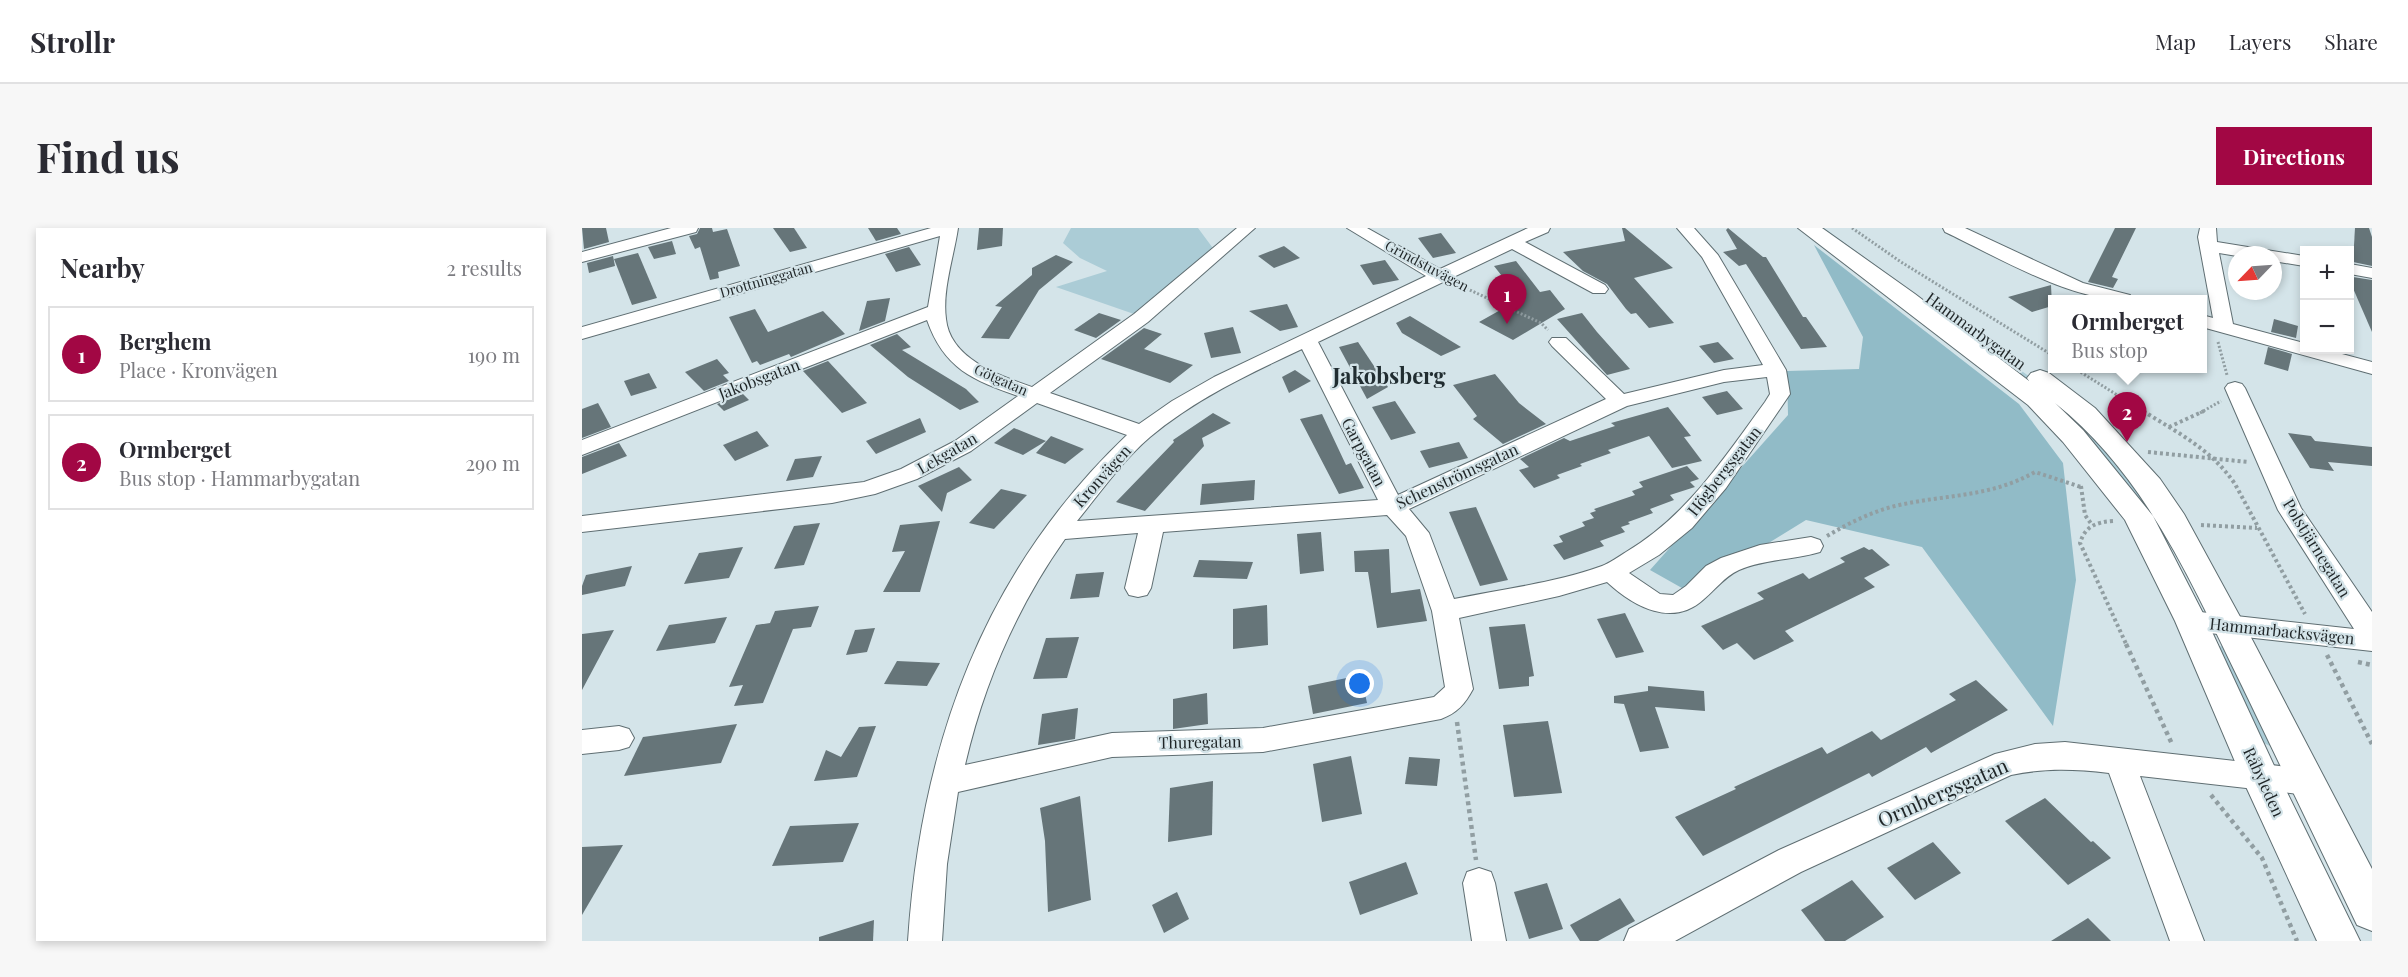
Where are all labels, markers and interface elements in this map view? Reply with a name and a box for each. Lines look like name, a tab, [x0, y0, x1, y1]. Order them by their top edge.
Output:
text: Strollr	[30, 23, 115, 60]
text: Map	[2155, 27, 2196, 55]
text: Layers	[2229, 27, 2291, 55]
text: Share	[2324, 27, 2378, 55]
button: Directions	[2216, 127, 2372, 185]
text: Find us	[36, 128, 180, 184]
street label: Grindstuvägen	[1382, 235, 1473, 296]
north arrow	[2228, 246, 2282, 300]
map controls	[2300, 246, 2354, 354]
button: +	[2300, 246, 2354, 300]
text: Nearby	[60, 250, 145, 285]
text: 2 results	[447, 254, 522, 281]
street label: Drottninggatan	[717, 257, 815, 302]
pin: 1	[1488, 274, 1526, 324]
street label: Hammarbygatan	[1922, 287, 2031, 374]
popup	[2048, 295, 2207, 373]
button: −	[2300, 300, 2354, 354]
text: Ormberget	[2071, 306, 2184, 336]
text: Berghem	[119, 326, 211, 356]
text: Bus stop	[2071, 336, 2148, 363]
text: 1	[78, 341, 85, 368]
text: 190 m	[468, 341, 520, 368]
street label: Jakobsgatan	[714, 353, 803, 404]
text: Place · Kronvägen	[119, 356, 278, 383]
street label: Götgatan	[971, 359, 1032, 400]
district label: Jakobsberg	[1331, 360, 1446, 390]
pin: 2	[2108, 392, 2146, 442]
street label: Garpgatan	[1338, 414, 1392, 490]
street label: Högbergsgatan	[1682, 421, 1765, 520]
street label: Lekgatan	[913, 427, 981, 478]
text: Ormberget	[119, 434, 231, 464]
street label: Schenströmsgatan	[1392, 438, 1522, 513]
street label: Kronvägen	[1068, 440, 1136, 511]
text: 2	[76, 449, 87, 476]
text: 290 m	[466, 449, 520, 476]
text: Bus stop · Hammarbygatan	[119, 464, 360, 491]
street label: Polstjärnegatan	[2279, 495, 2356, 601]
street label: Hammarbacksvägen	[2209, 612, 2356, 649]
your location	[1345, 669, 1374, 698]
street label: Thuregatan	[1158, 730, 1242, 753]
street label: Råbyleden	[2239, 744, 2290, 820]
street label: Ormbergsgatan	[1873, 751, 2012, 833]

